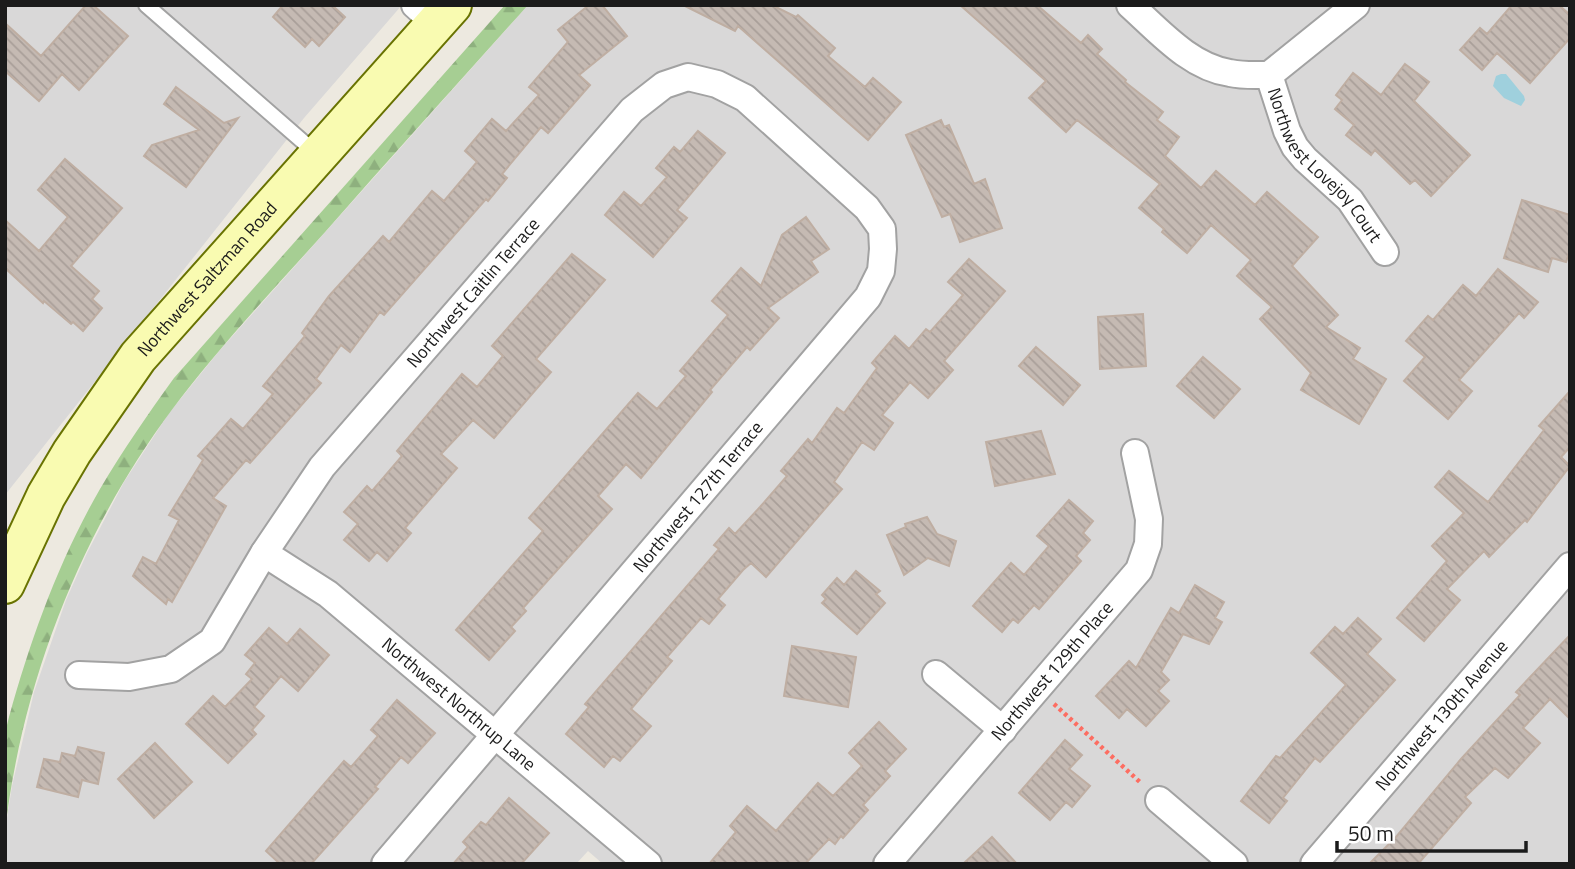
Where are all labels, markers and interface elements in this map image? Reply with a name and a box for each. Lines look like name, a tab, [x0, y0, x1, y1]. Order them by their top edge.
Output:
street label: Northwest Lovejoy Court	[1261, 84, 1389, 248]
street label: Northwest Saltzman Road	[131, 196, 283, 362]
street label: Northwest Caitlin Terrace	[400, 211, 546, 374]
street label: Northwest 127th Terrace	[626, 415, 769, 578]
street label: Northwest 129th Place	[984, 595, 1119, 746]
street label: Northwest Northrup Lane	[376, 631, 542, 777]
street label: Northwest 130th Avenue	[1369, 633, 1514, 797]
scale bar	[1337, 810, 1526, 854]
text: 50 m	[1348, 817, 1394, 849]

